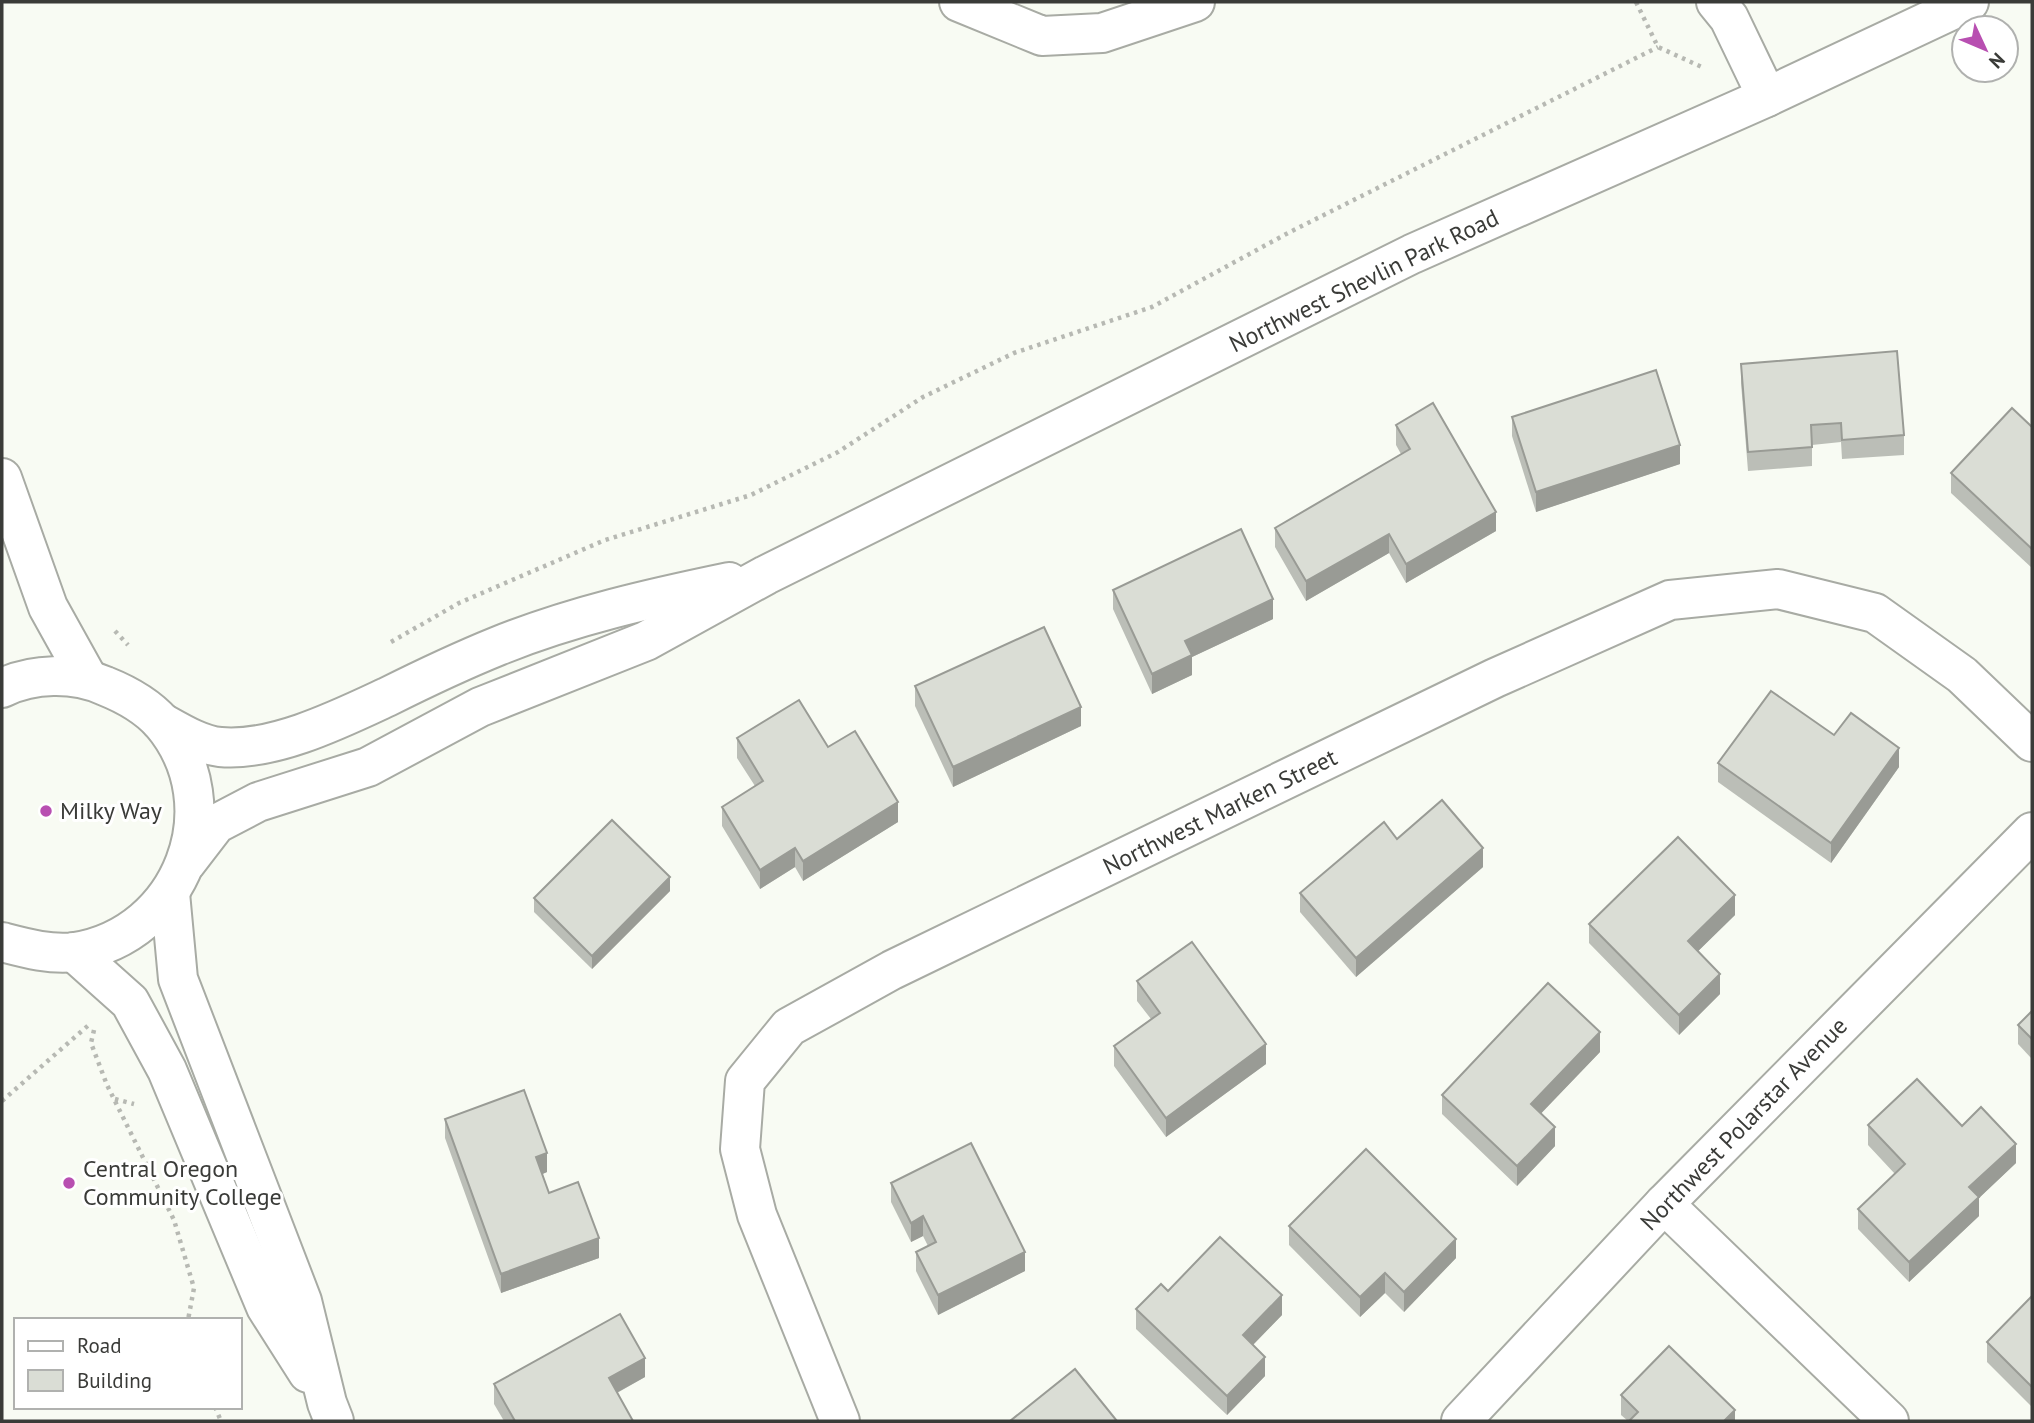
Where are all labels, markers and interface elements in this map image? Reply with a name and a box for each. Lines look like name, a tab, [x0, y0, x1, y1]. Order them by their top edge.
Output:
north arrow	[1950, 14, 2020, 84]
text: N	[1984, 48, 2010, 74]
street label: Northwest Shevlin Park Road	[1224, 202, 1504, 359]
street label: Northwest Marken Street	[1098, 741, 1342, 882]
place label: Milky Way	[60, 795, 162, 826]
marker: Milky Way	[38, 803, 54, 819]
street label: Northwest Polarstar Avenue	[1634, 1010, 1854, 1237]
place label: Central Oregon Community College	[83, 1153, 282, 1212]
marker: Central Oregon Community College	[61, 1175, 77, 1191]
legend	[14, 1318, 242, 1409]
text: Road	[77, 1332, 121, 1359]
text: Building	[77, 1367, 152, 1394]

